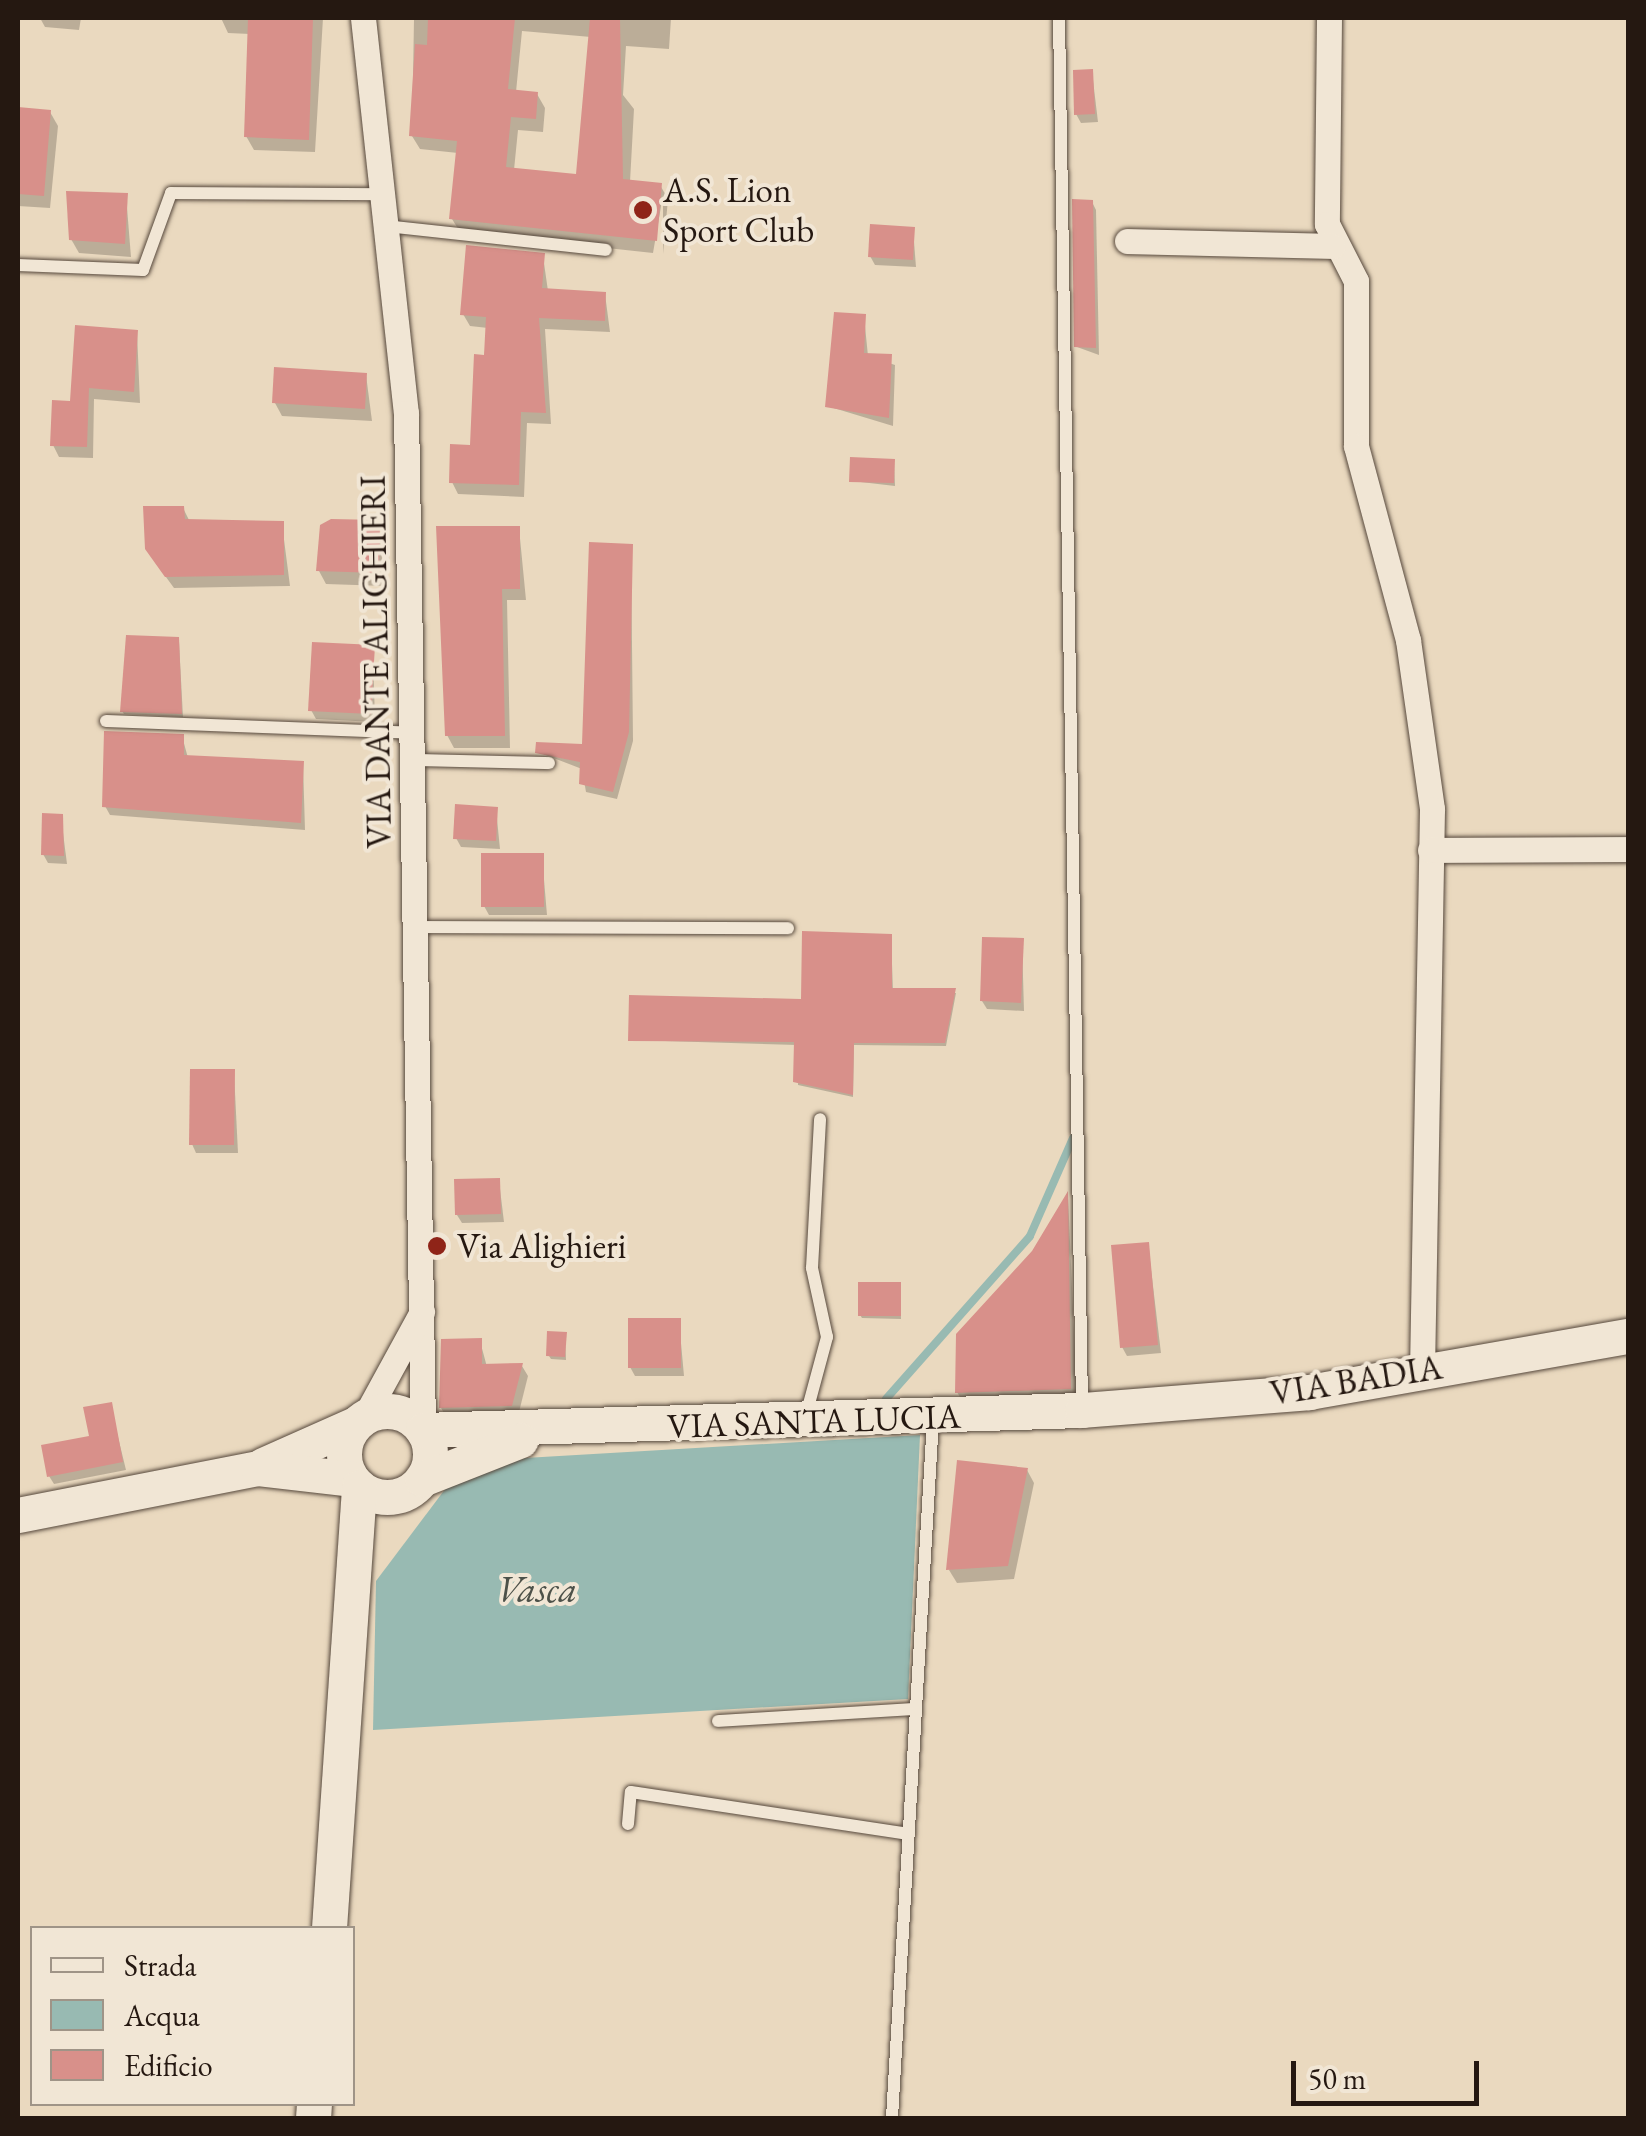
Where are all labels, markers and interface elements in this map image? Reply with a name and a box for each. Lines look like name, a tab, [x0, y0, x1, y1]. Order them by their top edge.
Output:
place label: A.S. Lion Sport Club	[663, 169, 814, 251]
marker: A.S. Lion Sport Club	[632, 199, 654, 221]
street label: VIA DANTE ALIGHIERI	[352, 475, 400, 849]
place label: Via Alighieri	[457, 1225, 626, 1267]
marker: Via Alighieri	[426, 1235, 448, 1257]
street label: VIA BADIA	[1267, 1346, 1445, 1414]
street label: VIA SANTA LUCIA	[666, 1395, 962, 1447]
water label: Vasca	[497, 1566, 577, 1612]
legend	[30, 1926, 355, 2106]
text: Strada	[124, 1946, 197, 1985]
text: Acqua	[124, 1996, 200, 2035]
scale bar	[1296, 2041, 1484, 2103]
text: Edificio	[124, 2046, 213, 2085]
text: 50 m	[1308, 2059, 1366, 2098]

